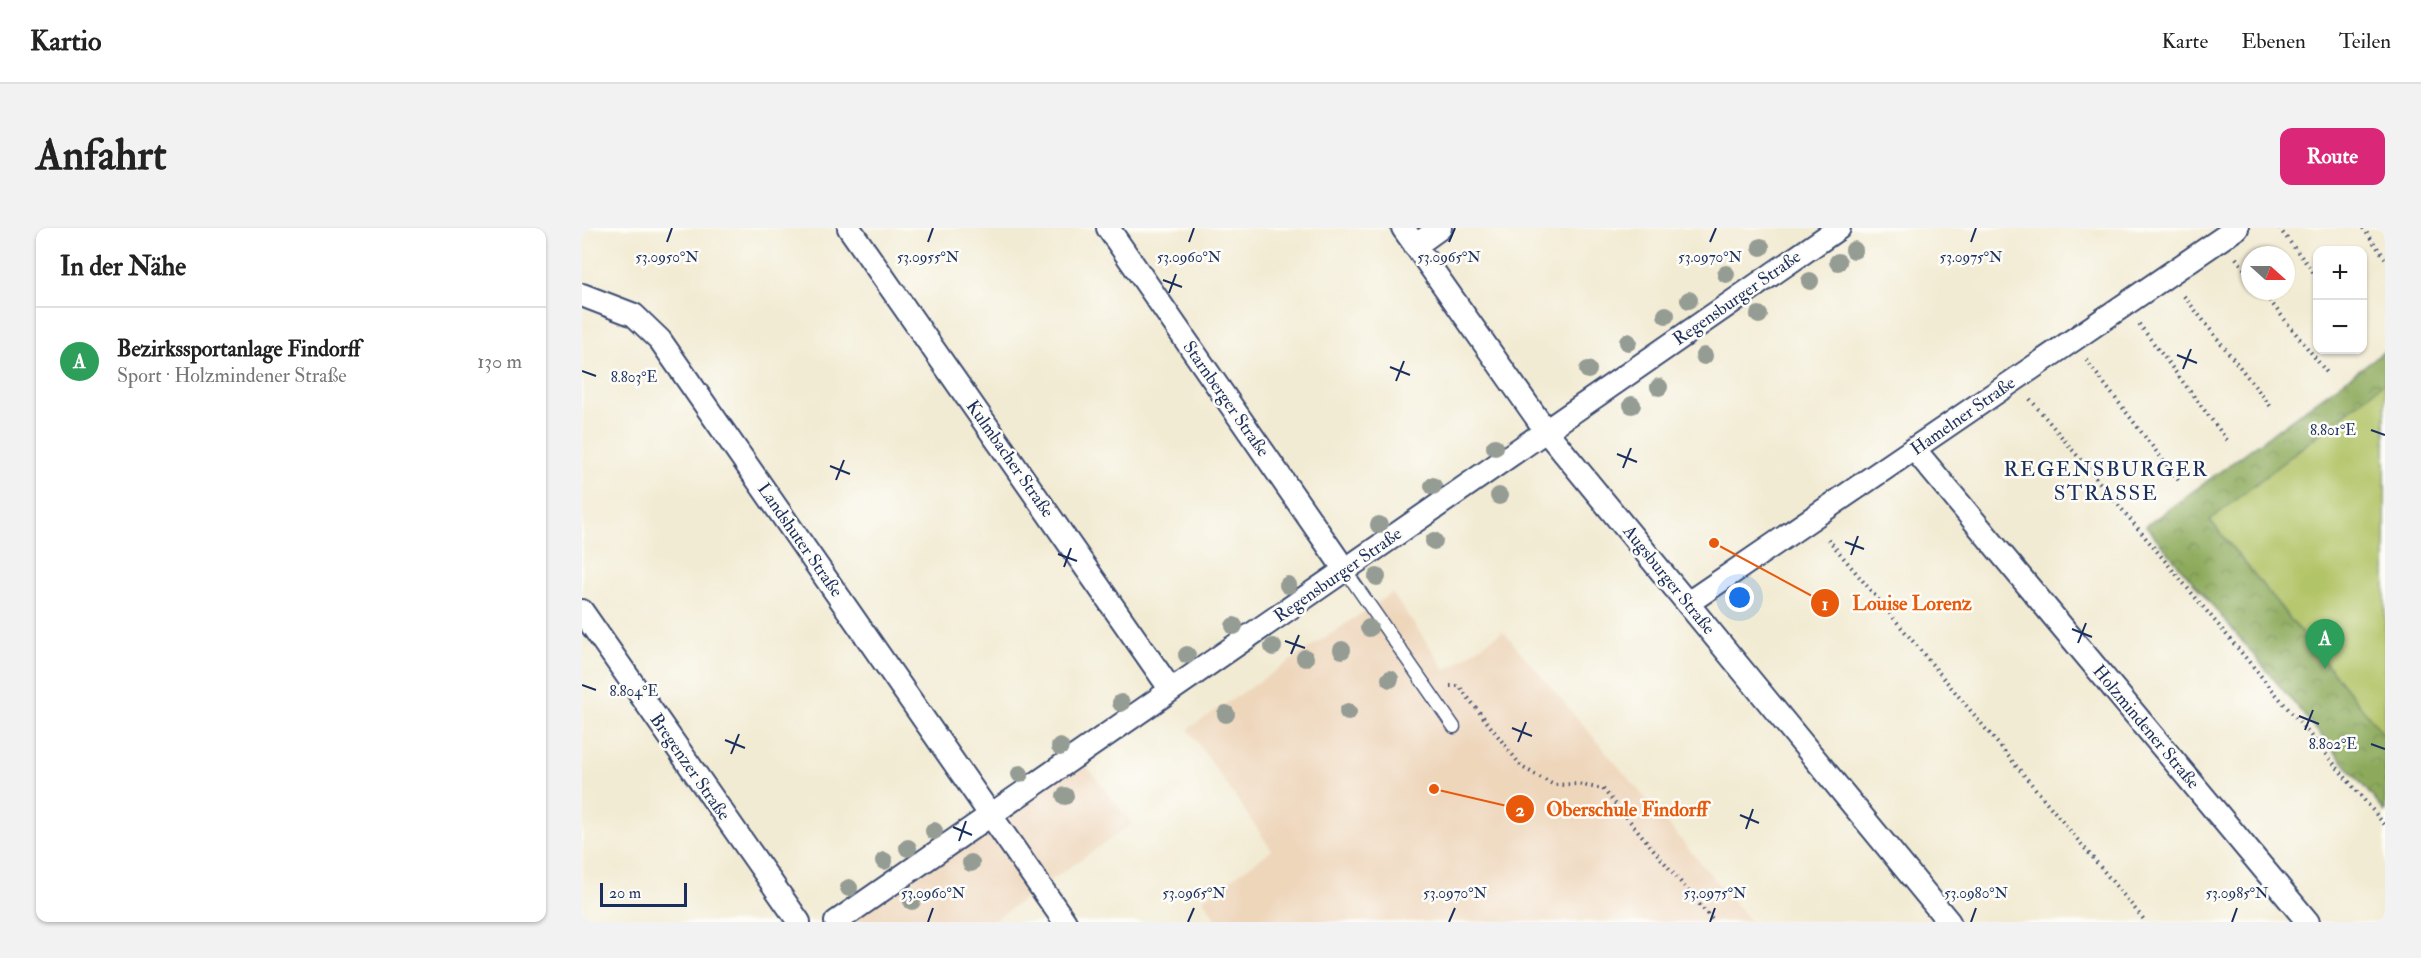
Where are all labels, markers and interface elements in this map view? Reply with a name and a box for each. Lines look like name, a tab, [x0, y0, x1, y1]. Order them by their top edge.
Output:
text: Kartio	[30, 24, 101, 59]
text: Karte	[2161, 28, 2208, 55]
text: Ebenen	[2241, 28, 2306, 55]
text: Teilen	[2339, 28, 2391, 55]
button: Route	[2280, 128, 2385, 185]
text: Anfahrt	[36, 130, 167, 182]
street label: Regensburger Straße	[1669, 245, 1806, 351]
north arrow	[2241, 246, 2295, 300]
map controls	[2313, 246, 2367, 354]
button: +	[2313, 246, 2367, 300]
text: 53.0950°N	[635, 248, 699, 267]
text: 53.0955°N	[897, 248, 960, 267]
text: 53.0960°N	[1157, 248, 1222, 267]
text: 53.0965°N	[1417, 248, 1481, 267]
text: 53.0970°N	[1678, 248, 1743, 267]
text: 53.0975°N	[1940, 248, 2003, 267]
text: In der Nähe	[60, 251, 186, 283]
button: −	[2313, 300, 2367, 354]
text: Bezirkssportanlage Findorff	[117, 335, 360, 363]
street label: Starnberger Straße	[1178, 337, 1275, 462]
text: A	[73, 349, 86, 374]
text: 130 m	[477, 349, 522, 374]
text: Sport · Holzmindener Straße	[117, 363, 347, 388]
text: 8.803°E	[611, 368, 657, 387]
street label: Hamelner Straße	[1906, 371, 2020, 461]
street label: Kulmbacher Straße	[961, 396, 1059, 523]
text: 8.801°E	[2310, 421, 2356, 440]
district label: REGENSBURGER STRASSE	[2003, 456, 2209, 507]
street label: Landshuter Straße	[752, 478, 848, 602]
street label: Augsburger Straße	[1617, 520, 1721, 640]
street label: Regensburger Straße	[1270, 522, 1407, 628]
your location	[1725, 583, 1754, 612]
callout: Louise Lorenz	[1810, 584, 1984, 622]
text: Louise Lorenz	[1852, 591, 1972, 616]
text: 1	[1822, 593, 1828, 616]
pin: A	[2306, 620, 2344, 669]
street label: Holzmindener Straße	[2087, 660, 2205, 794]
text: 8.804°E	[610, 682, 659, 701]
street label: Bregenzer Straße	[645, 709, 736, 825]
text: 8.802°E	[2309, 735, 2357, 754]
callout: Oberschule Findorff	[1505, 790, 1720, 828]
text: Oberschule Findorff	[1546, 797, 1711, 822]
text: 2	[1515, 799, 1525, 822]
scale bar	[600, 880, 687, 908]
text: 20 m	[609, 883, 641, 903]
text: 53.0960°N	[901, 884, 966, 903]
text: 53.0965°N	[1162, 884, 1226, 903]
text: 53.0970°N	[1423, 884, 1488, 903]
text: 53.0975°N	[1684, 884, 1747, 903]
text: 53.0980°N	[1944, 884, 2009, 903]
text: 53.0985°N	[2206, 884, 2269, 903]

